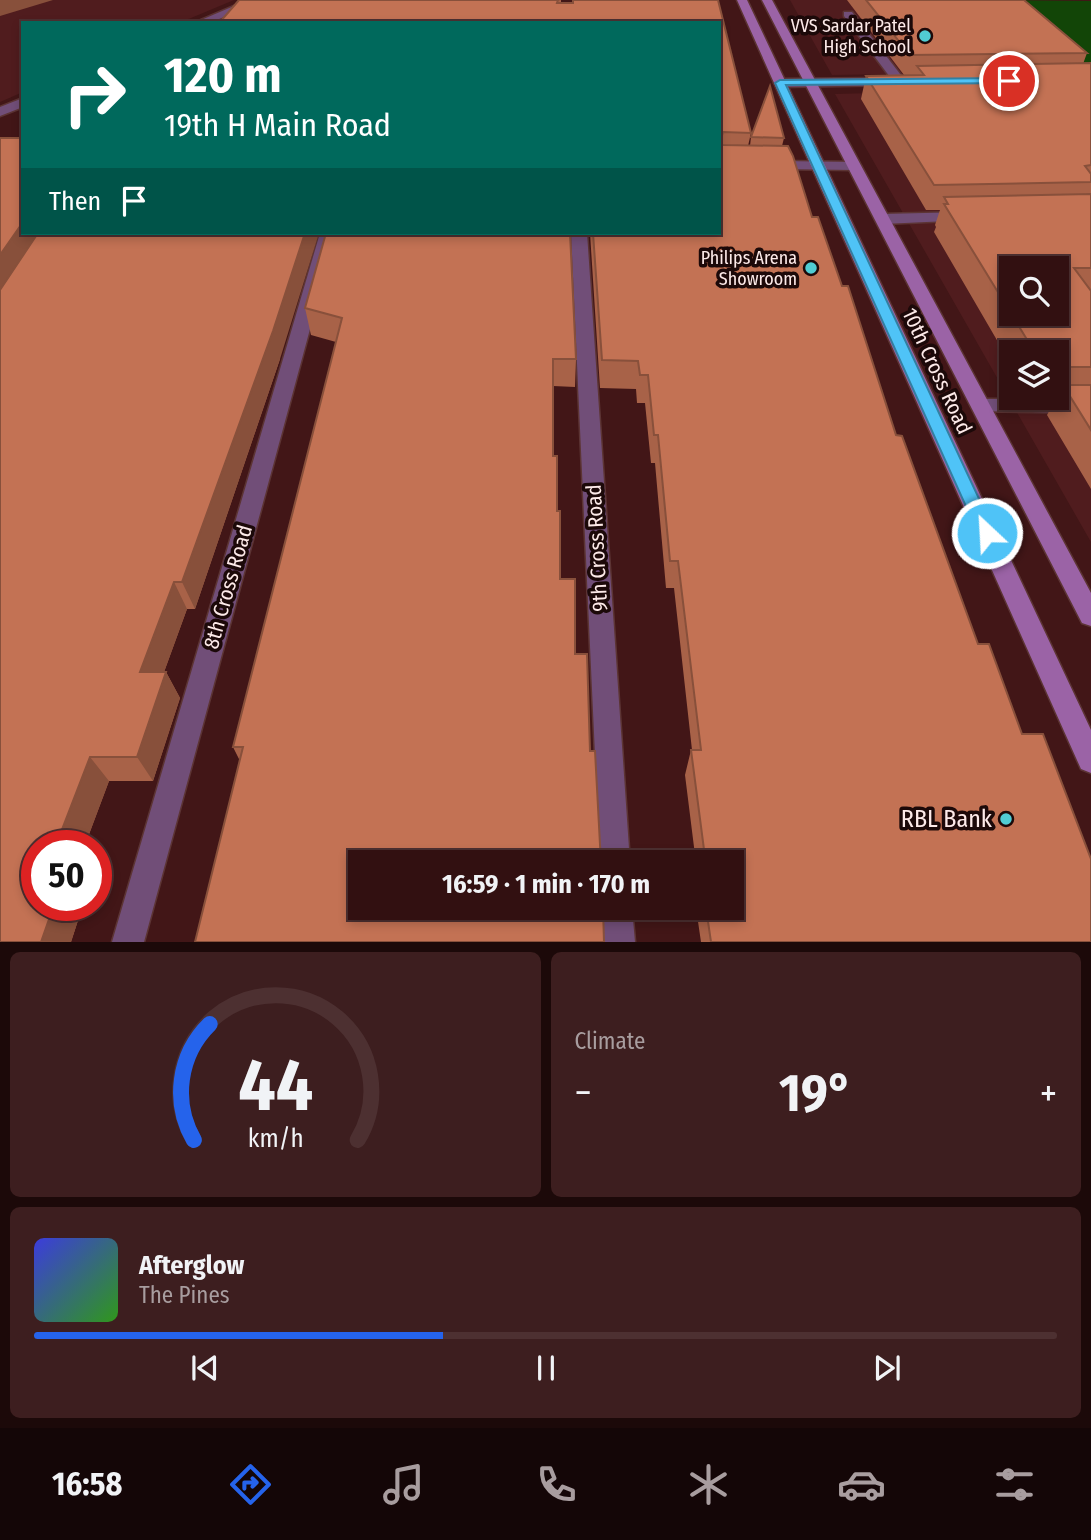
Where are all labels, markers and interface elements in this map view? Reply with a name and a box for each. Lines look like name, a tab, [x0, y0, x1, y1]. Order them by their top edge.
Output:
place label: VVS Sardar Patel High School	[791, 15, 911, 58]
marker: VVS Sardar Patel High School	[917, 28, 933, 44]
text: 120 m	[164, 46, 282, 105]
icon: right	[49, 49, 140, 140]
pin	[979, 51, 1039, 111]
icon: arrive	[990, 62, 1028, 100]
text: 19th H Main Road	[164, 106, 391, 144]
icon: arrive	[115, 182, 153, 220]
text: Then	[49, 186, 101, 217]
place label: Philips Arena Showroom	[701, 247, 797, 290]
map controls	[999, 256, 1069, 410]
button: search	[999, 256, 1069, 326]
marker: Philips Arena Showroom	[803, 260, 819, 276]
street label: 10th Cross Road	[896, 304, 978, 438]
button: layers	[999, 340, 1069, 410]
street label: 9th Cross Road	[581, 484, 613, 612]
position arrow	[950, 496, 1024, 570]
street label: 8th Cross Road	[198, 522, 258, 652]
place label: RBL Bank	[901, 805, 993, 833]
marker: RBL Bank	[998, 811, 1014, 827]
speed limit sign: 50	[21, 830, 112, 921]
text: 16:59 · 1 min · 170 m	[442, 869, 650, 900]
text: Climate	[575, 1027, 645, 1055]
text: 44	[238, 1043, 313, 1130]
text: 19°	[779, 1062, 852, 1125]
text: −	[575, 1070, 592, 1116]
text: +	[1040, 1070, 1057, 1116]
text: km/h	[247, 1124, 303, 1154]
text: Afterglow	[139, 1250, 244, 1281]
text: The Pines	[139, 1281, 230, 1309]
icon: previous	[186, 1349, 224, 1387]
icon: pause	[527, 1349, 565, 1387]
icon: next	[868, 1349, 906, 1387]
icon: directions	[226, 1460, 275, 1509]
icon: music	[379, 1460, 428, 1509]
icon: phone	[532, 1460, 581, 1509]
icon: climate	[684, 1460, 733, 1509]
icon: car	[837, 1460, 886, 1509]
icon: filters	[990, 1460, 1039, 1509]
text: 16:58	[52, 1465, 122, 1503]

